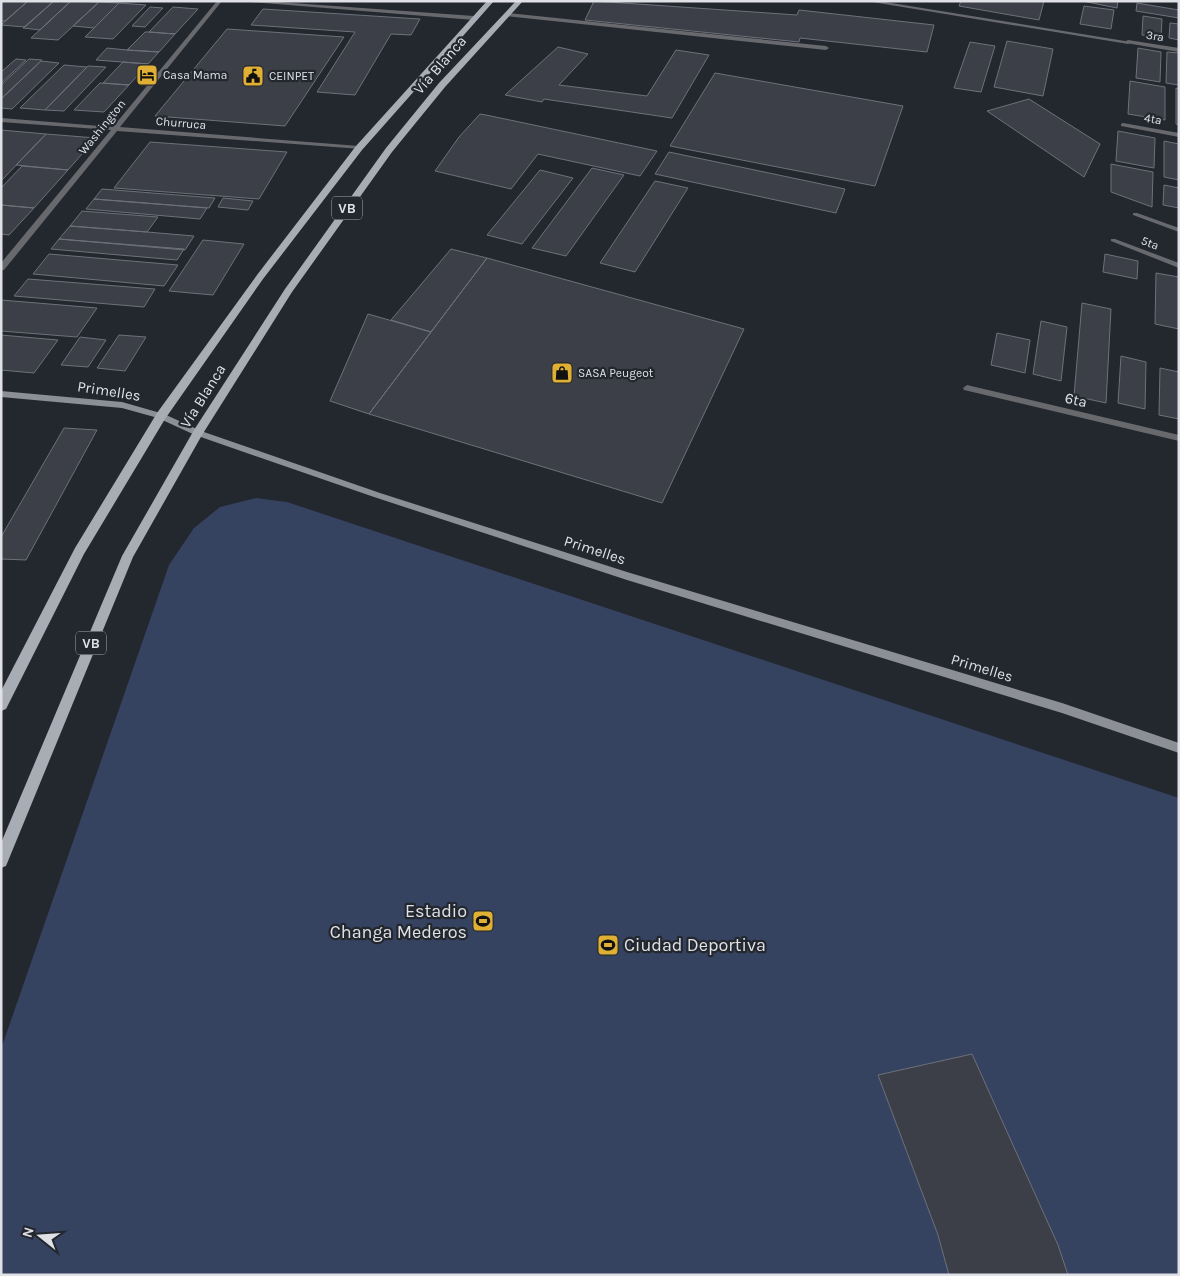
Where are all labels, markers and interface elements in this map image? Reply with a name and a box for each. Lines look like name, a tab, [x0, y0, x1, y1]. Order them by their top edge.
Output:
street label: 3ra	[1145, 28, 1165, 44]
street label: Vía Blanca	[410, 32, 470, 98]
hotel icon: Casa Mama	[135, 63, 159, 87]
public building icon: CEINPET	[241, 64, 265, 88]
place label: Casa Mama	[163, 68, 227, 82]
place label: CEINPET	[269, 69, 314, 83]
street label: Washington	[76, 97, 128, 157]
street label: 4ta	[1143, 111, 1163, 127]
street label: Churruca	[155, 114, 207, 132]
road number: VB	[332, 197, 362, 220]
street label: 5ta	[1139, 233, 1161, 253]
street label: Vía Blanca	[176, 361, 230, 431]
shop icon: SASA Peugeot	[550, 361, 574, 385]
place label: SASA Peugeot	[578, 366, 654, 380]
street label: Primelles	[76, 377, 142, 405]
street label: 6ta	[1063, 389, 1089, 411]
street label: Primelles	[562, 532, 628, 568]
road number: VB	[76, 632, 106, 654]
street label: Primelles	[949, 650, 1015, 686]
place label: Estadio Changa Mederos	[330, 900, 467, 943]
sports icon: Estadio Changa Mederos	[471, 909, 495, 933]
sports icon: Ciudad Deportiva	[596, 933, 620, 957]
place label: Ciudad Deportiva	[624, 934, 766, 956]
north arrow	[15, 1211, 65, 1261]
text: N	[18, 1225, 38, 1240]

